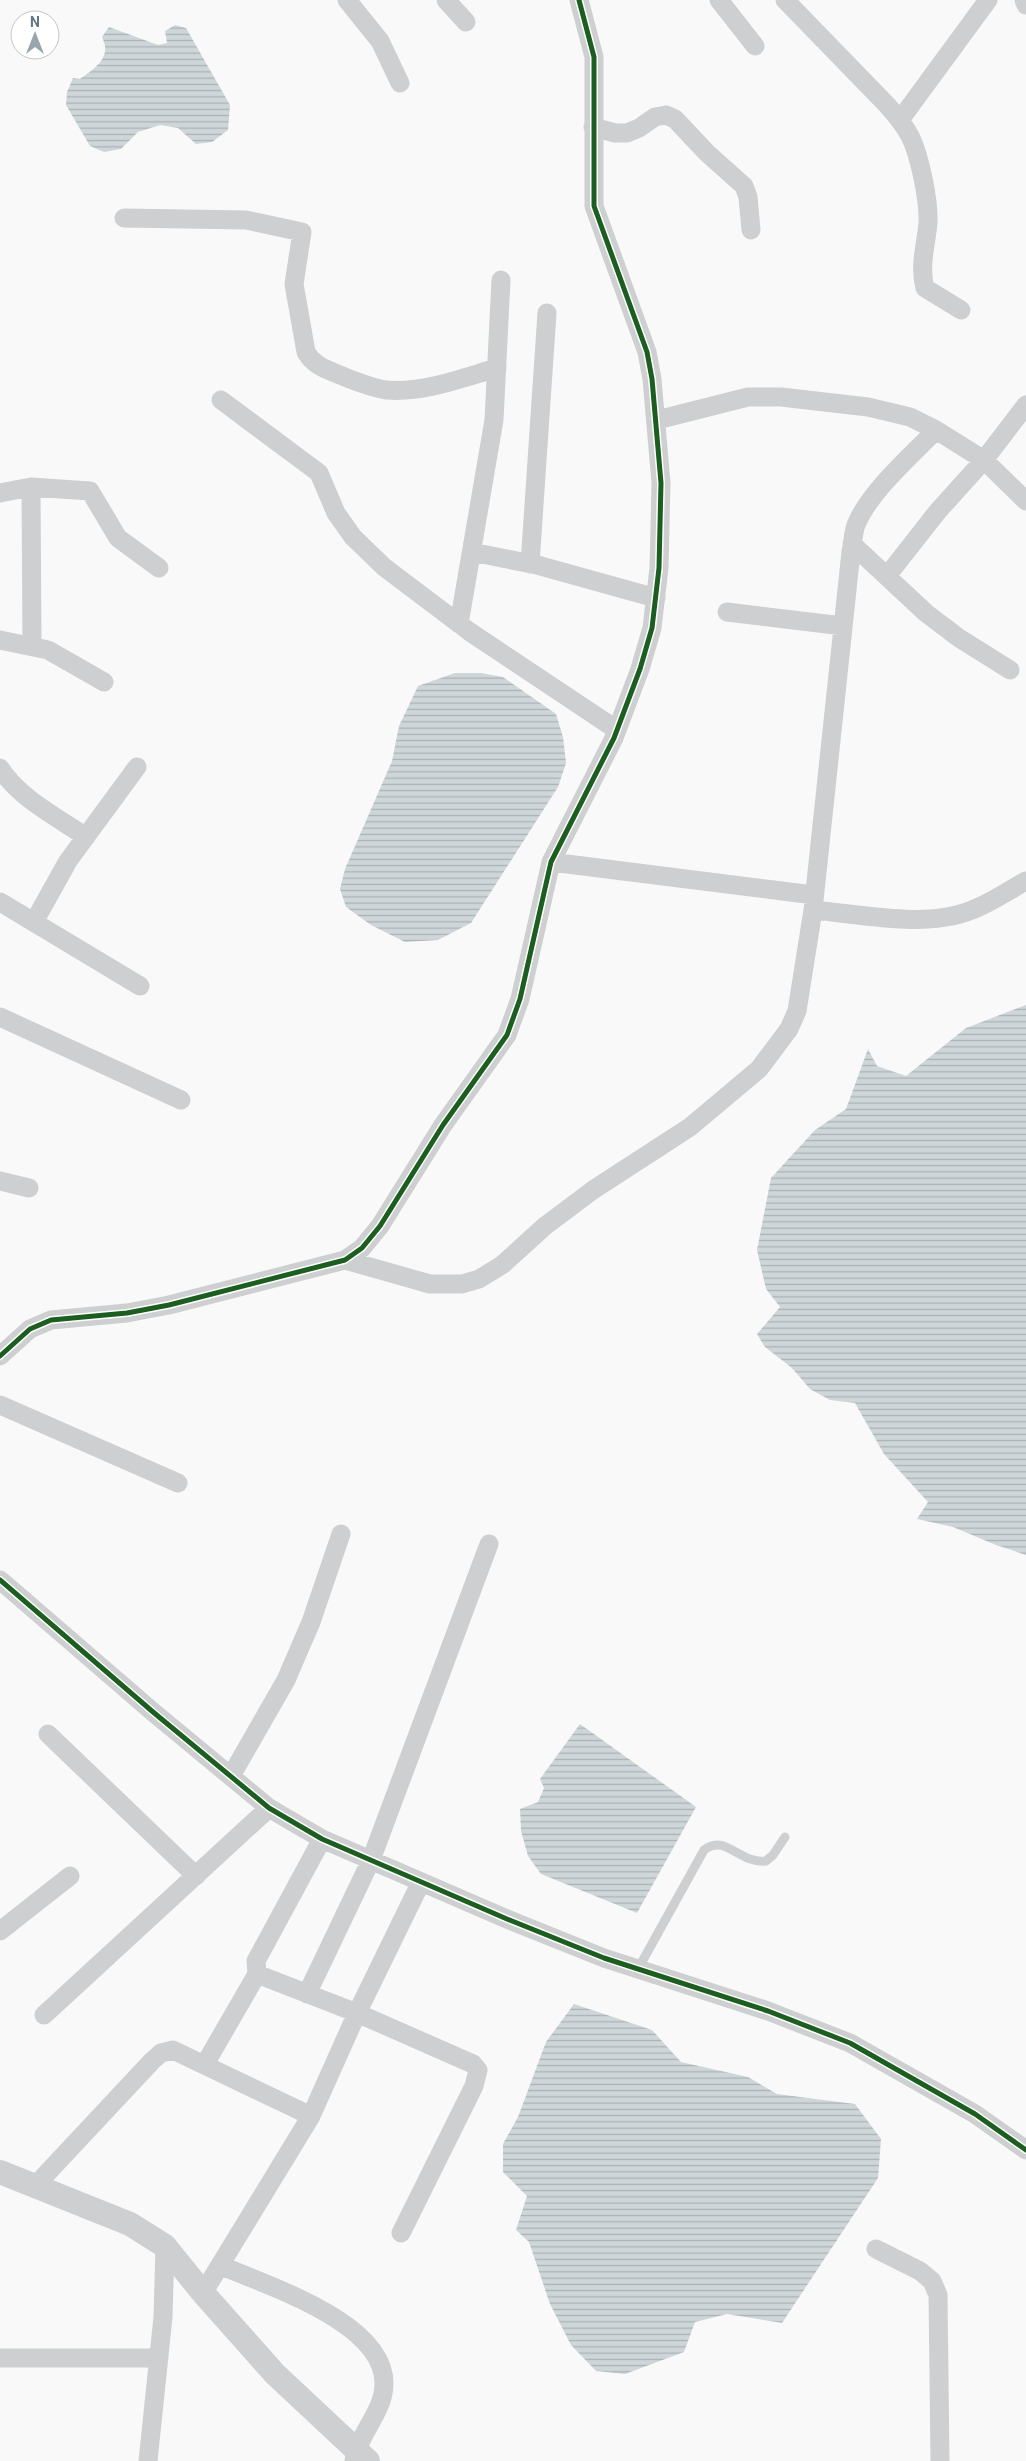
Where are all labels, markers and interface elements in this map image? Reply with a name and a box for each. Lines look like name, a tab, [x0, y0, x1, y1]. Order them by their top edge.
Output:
north arrow	[10, 10, 60, 60]
text: N	[30, 14, 40, 30]

